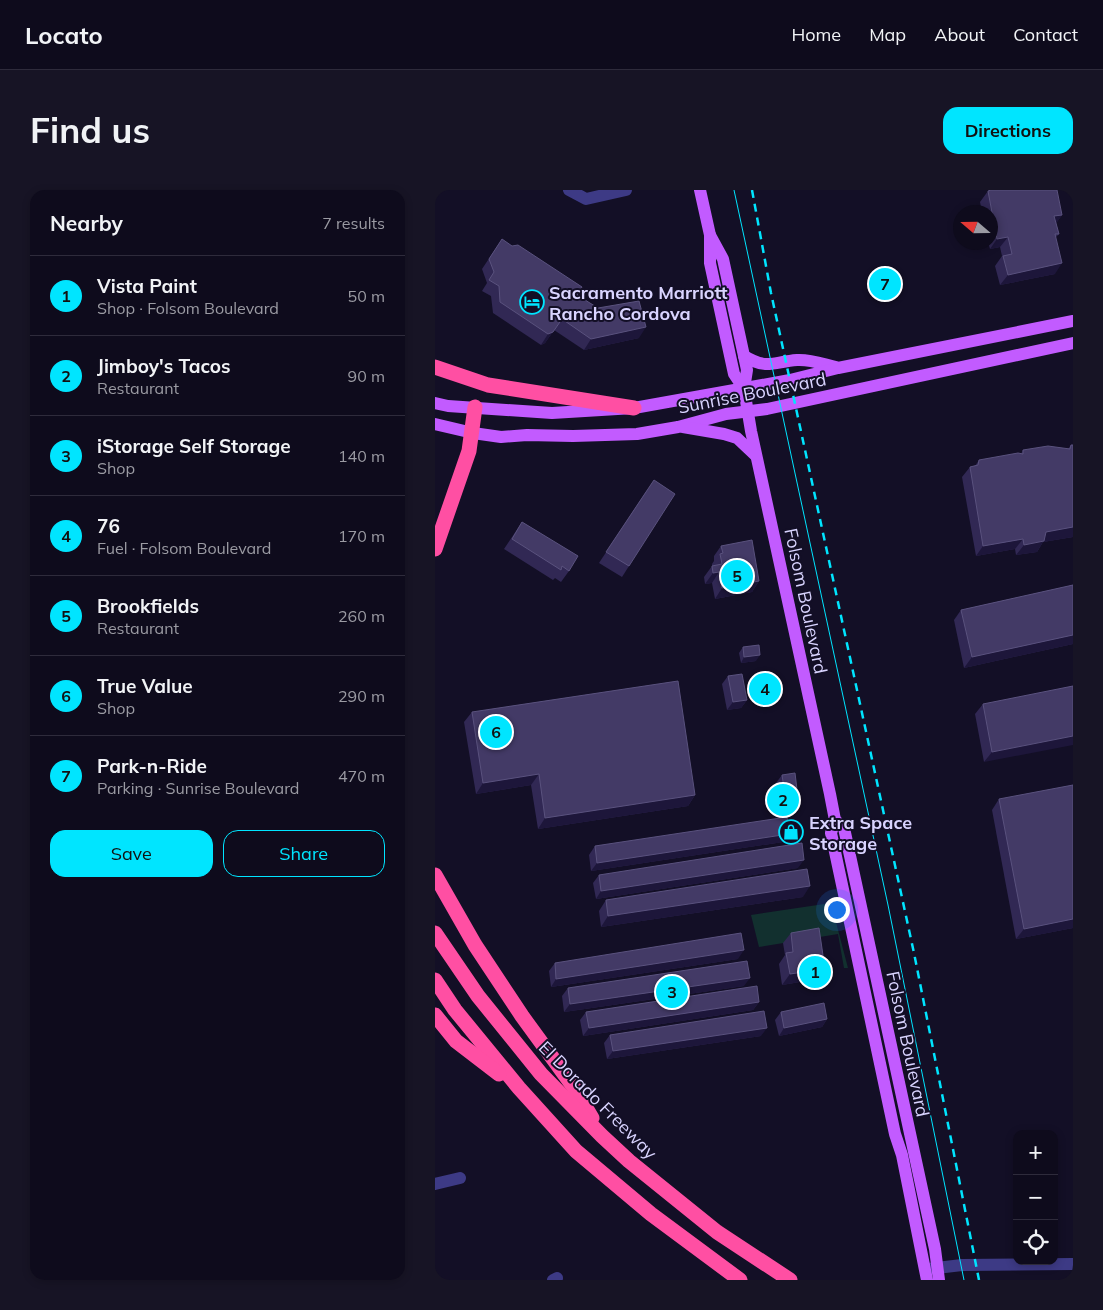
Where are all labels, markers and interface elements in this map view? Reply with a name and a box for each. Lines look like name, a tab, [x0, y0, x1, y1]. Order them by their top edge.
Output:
text: Locato	[25, 20, 103, 50]
text: Home	[791, 23, 841, 46]
text: Map	[869, 23, 906, 46]
text: About	[934, 23, 985, 46]
text: Contact	[1013, 23, 1078, 46]
button: Directions	[943, 107, 1073, 154]
text: Find us	[30, 108, 150, 152]
north arrow	[953, 205, 998, 250]
text: Nearby	[50, 210, 123, 236]
text: 7 results	[322, 213, 385, 233]
pin: 7	[869, 265, 901, 303]
text: Vista Paint	[97, 274, 197, 298]
place label: Sacramento Marriott Rancho Cordova	[549, 281, 728, 325]
text: 1	[61, 286, 71, 306]
text: 50 m	[348, 286, 385, 306]
hotel icon: Sacramento Marriott Rancho Cordova	[519, 289, 545, 315]
text: Shop · Folsom Boulevard	[97, 298, 279, 318]
text: Jimboy's Tacos	[97, 354, 231, 378]
text: 2	[61, 366, 71, 386]
text: 90 m	[348, 366, 385, 386]
street label: Sunrise Boulevard	[676, 367, 828, 419]
text: Restaurant	[97, 378, 179, 398]
text: iStorage Self Storage	[97, 434, 291, 458]
text: 3	[61, 446, 71, 466]
text: 140 m	[338, 446, 385, 466]
text: Shop	[97, 458, 135, 478]
text: 76	[97, 514, 120, 538]
text: 4	[61, 526, 71, 546]
text: 170 m	[338, 526, 385, 546]
street label: Folsom Boulevard	[779, 526, 833, 676]
text: Fuel · Folsom Boulevard	[97, 538, 271, 558]
pin: 5	[721, 557, 753, 595]
text: Brookfields	[97, 594, 199, 618]
text: 5	[61, 606, 71, 626]
text: 260 m	[338, 606, 385, 626]
text: Restaurant	[97, 618, 179, 638]
pin: 4	[749, 670, 781, 708]
text: True Value	[97, 674, 193, 698]
text: 6	[61, 686, 71, 706]
text: 290 m	[338, 686, 385, 706]
text: Shop	[97, 698, 135, 718]
pin: 6	[480, 713, 512, 751]
text: Park-n-Ride	[97, 754, 207, 778]
text: 7	[61, 766, 71, 786]
text: 470 m	[338, 766, 385, 786]
text: Parking · Sunrise Boulevard	[97, 778, 299, 798]
pin: 2	[767, 781, 799, 819]
place label: Extra Space Storage	[809, 811, 912, 855]
shop icon: Extra Space Storage	[778, 819, 804, 845]
button: Save	[50, 830, 213, 877]
button: Share	[223, 830, 385, 877]
your location	[824, 897, 850, 923]
pin: 1	[799, 953, 831, 991]
street label: Folsom Boulevard	[881, 969, 935, 1119]
pin: 3	[656, 973, 688, 1011]
street label: El Dorado Freeway	[534, 1036, 662, 1164]
map controls	[1013, 1130, 1058, 1265]
button: +	[1013, 1130, 1058, 1175]
button: −	[1013, 1175, 1058, 1220]
button: locate	[1013, 1220, 1058, 1265]

